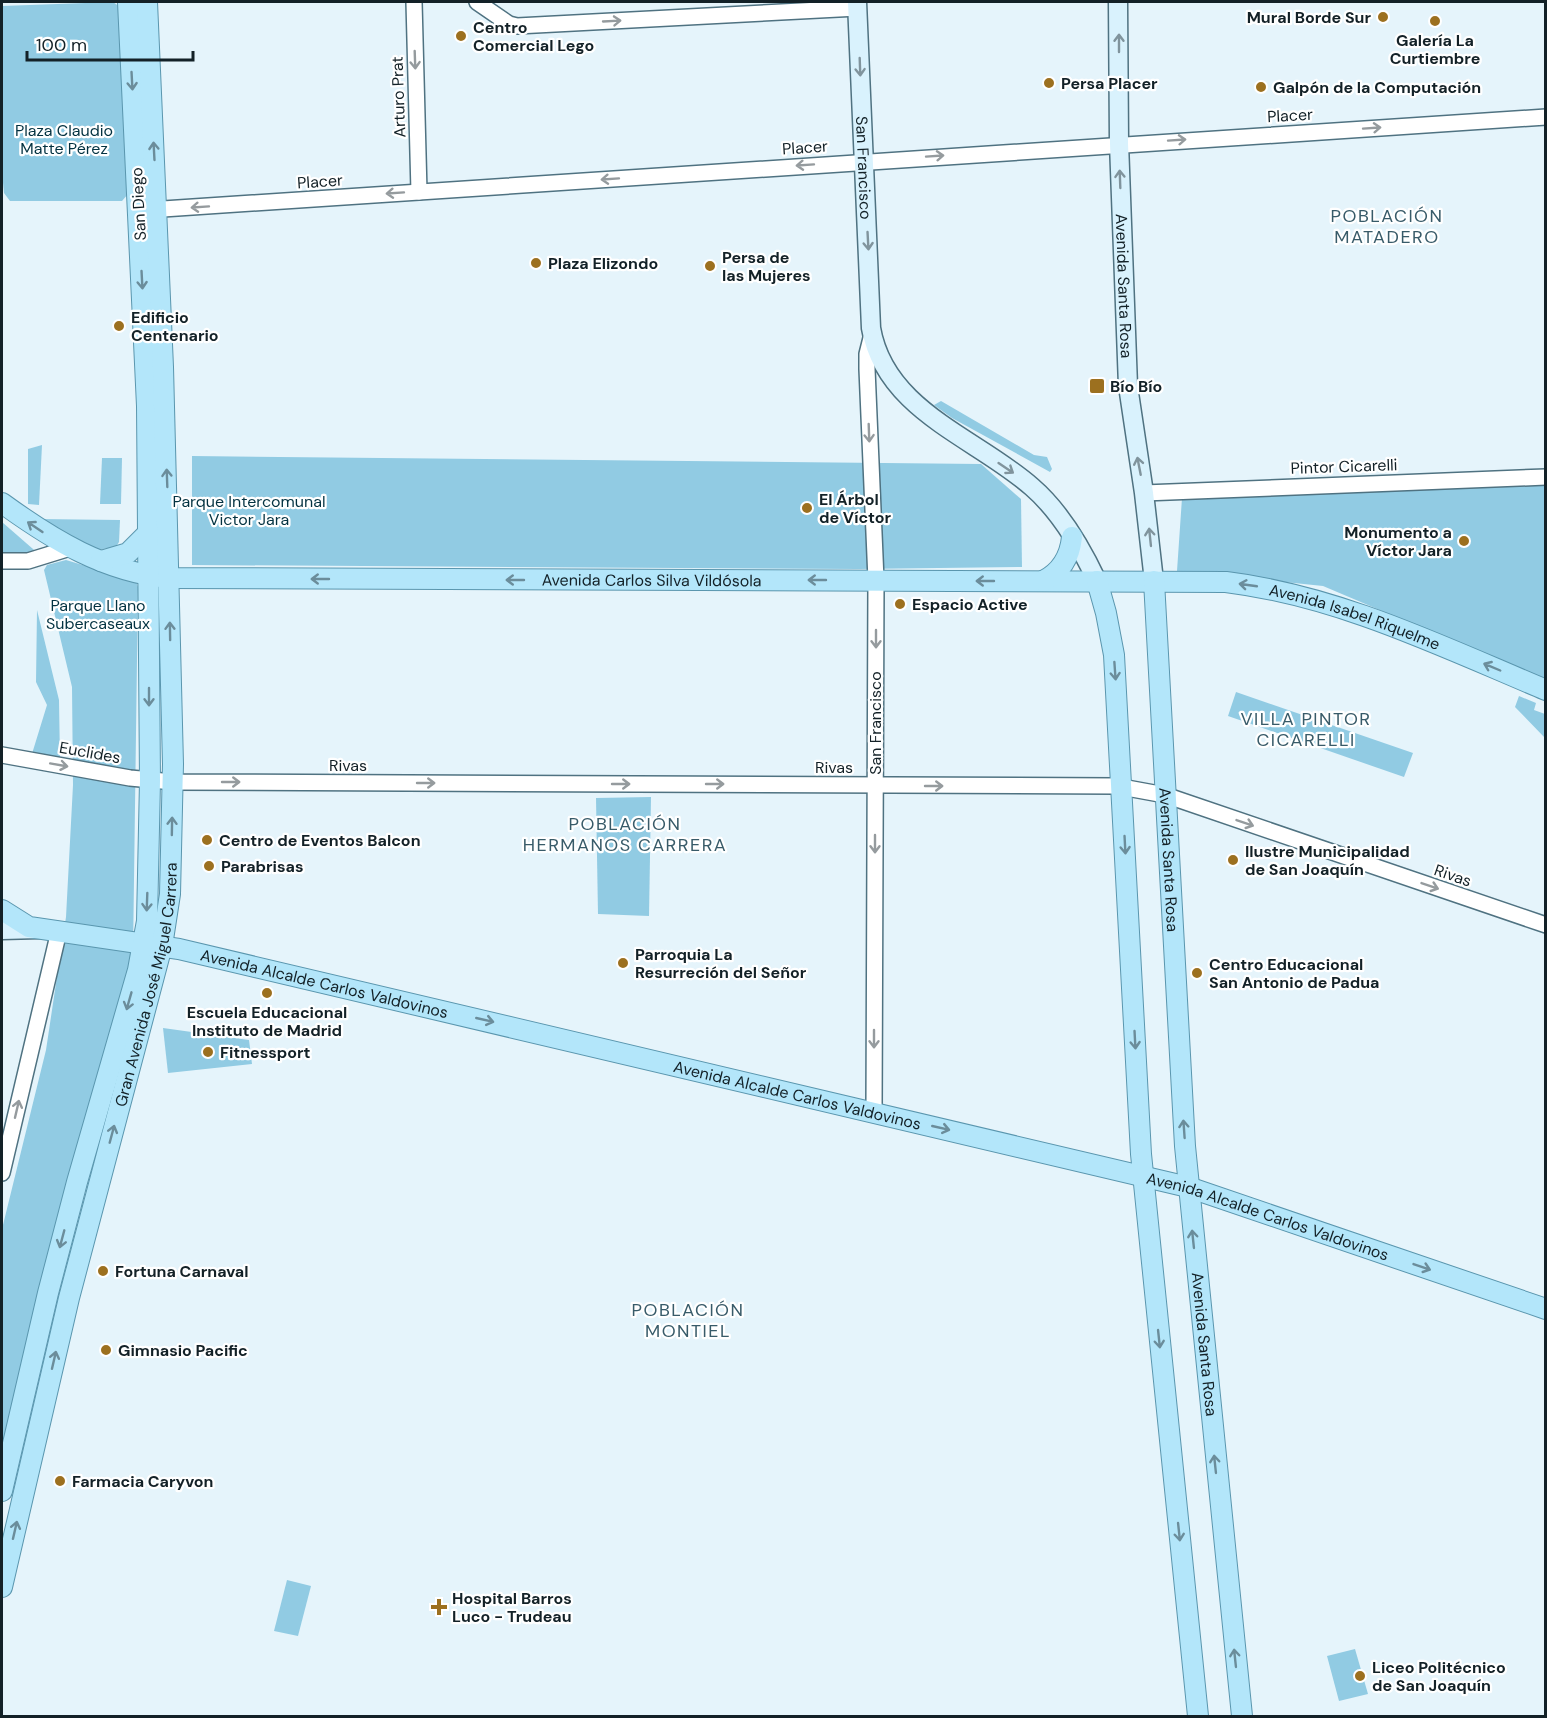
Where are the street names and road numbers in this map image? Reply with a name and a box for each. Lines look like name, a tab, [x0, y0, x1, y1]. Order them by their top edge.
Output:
street label: Arturo Prat	[387, 56, 410, 138]
street label: Placer	[1267, 104, 1313, 127]
street label: San Francisco	[851, 116, 876, 220]
street label: Placer	[781, 135, 829, 160]
street label: San Diego	[126, 167, 151, 241]
street label: Placer	[296, 169, 344, 194]
street label: Avenida Santa Rosa	[1111, 213, 1137, 359]
street label: Pintor Cicarelli	[1290, 454, 1398, 479]
street label: Avenida Carlos Silva Vildósola	[542, 569, 762, 591]
street label: Avenida Isabel Riquelme	[1267, 579, 1443, 655]
street label: San Francisco	[865, 671, 886, 775]
street label: Euclides	[58, 737, 122, 768]
street label: Rivas	[329, 755, 367, 776]
street label: Rivas	[815, 757, 853, 778]
street label: Avenida Santa Rosa	[1154, 787, 1183, 932]
street label: Rivas	[1431, 859, 1474, 892]
street label: Gran Avenida José Miguel Carrera	[110, 862, 182, 1109]
street label: Avenida Alcalde Carlos Valdovinos	[198, 944, 450, 1023]
street label: Avenida Alcalde Carlos Valdovinos	[671, 1056, 923, 1135]
street label: Avenida Alcalde Carlos Valdovinos	[1144, 1168, 1392, 1266]
street label: Avenida Santa Rosa	[1187, 1271, 1222, 1417]

